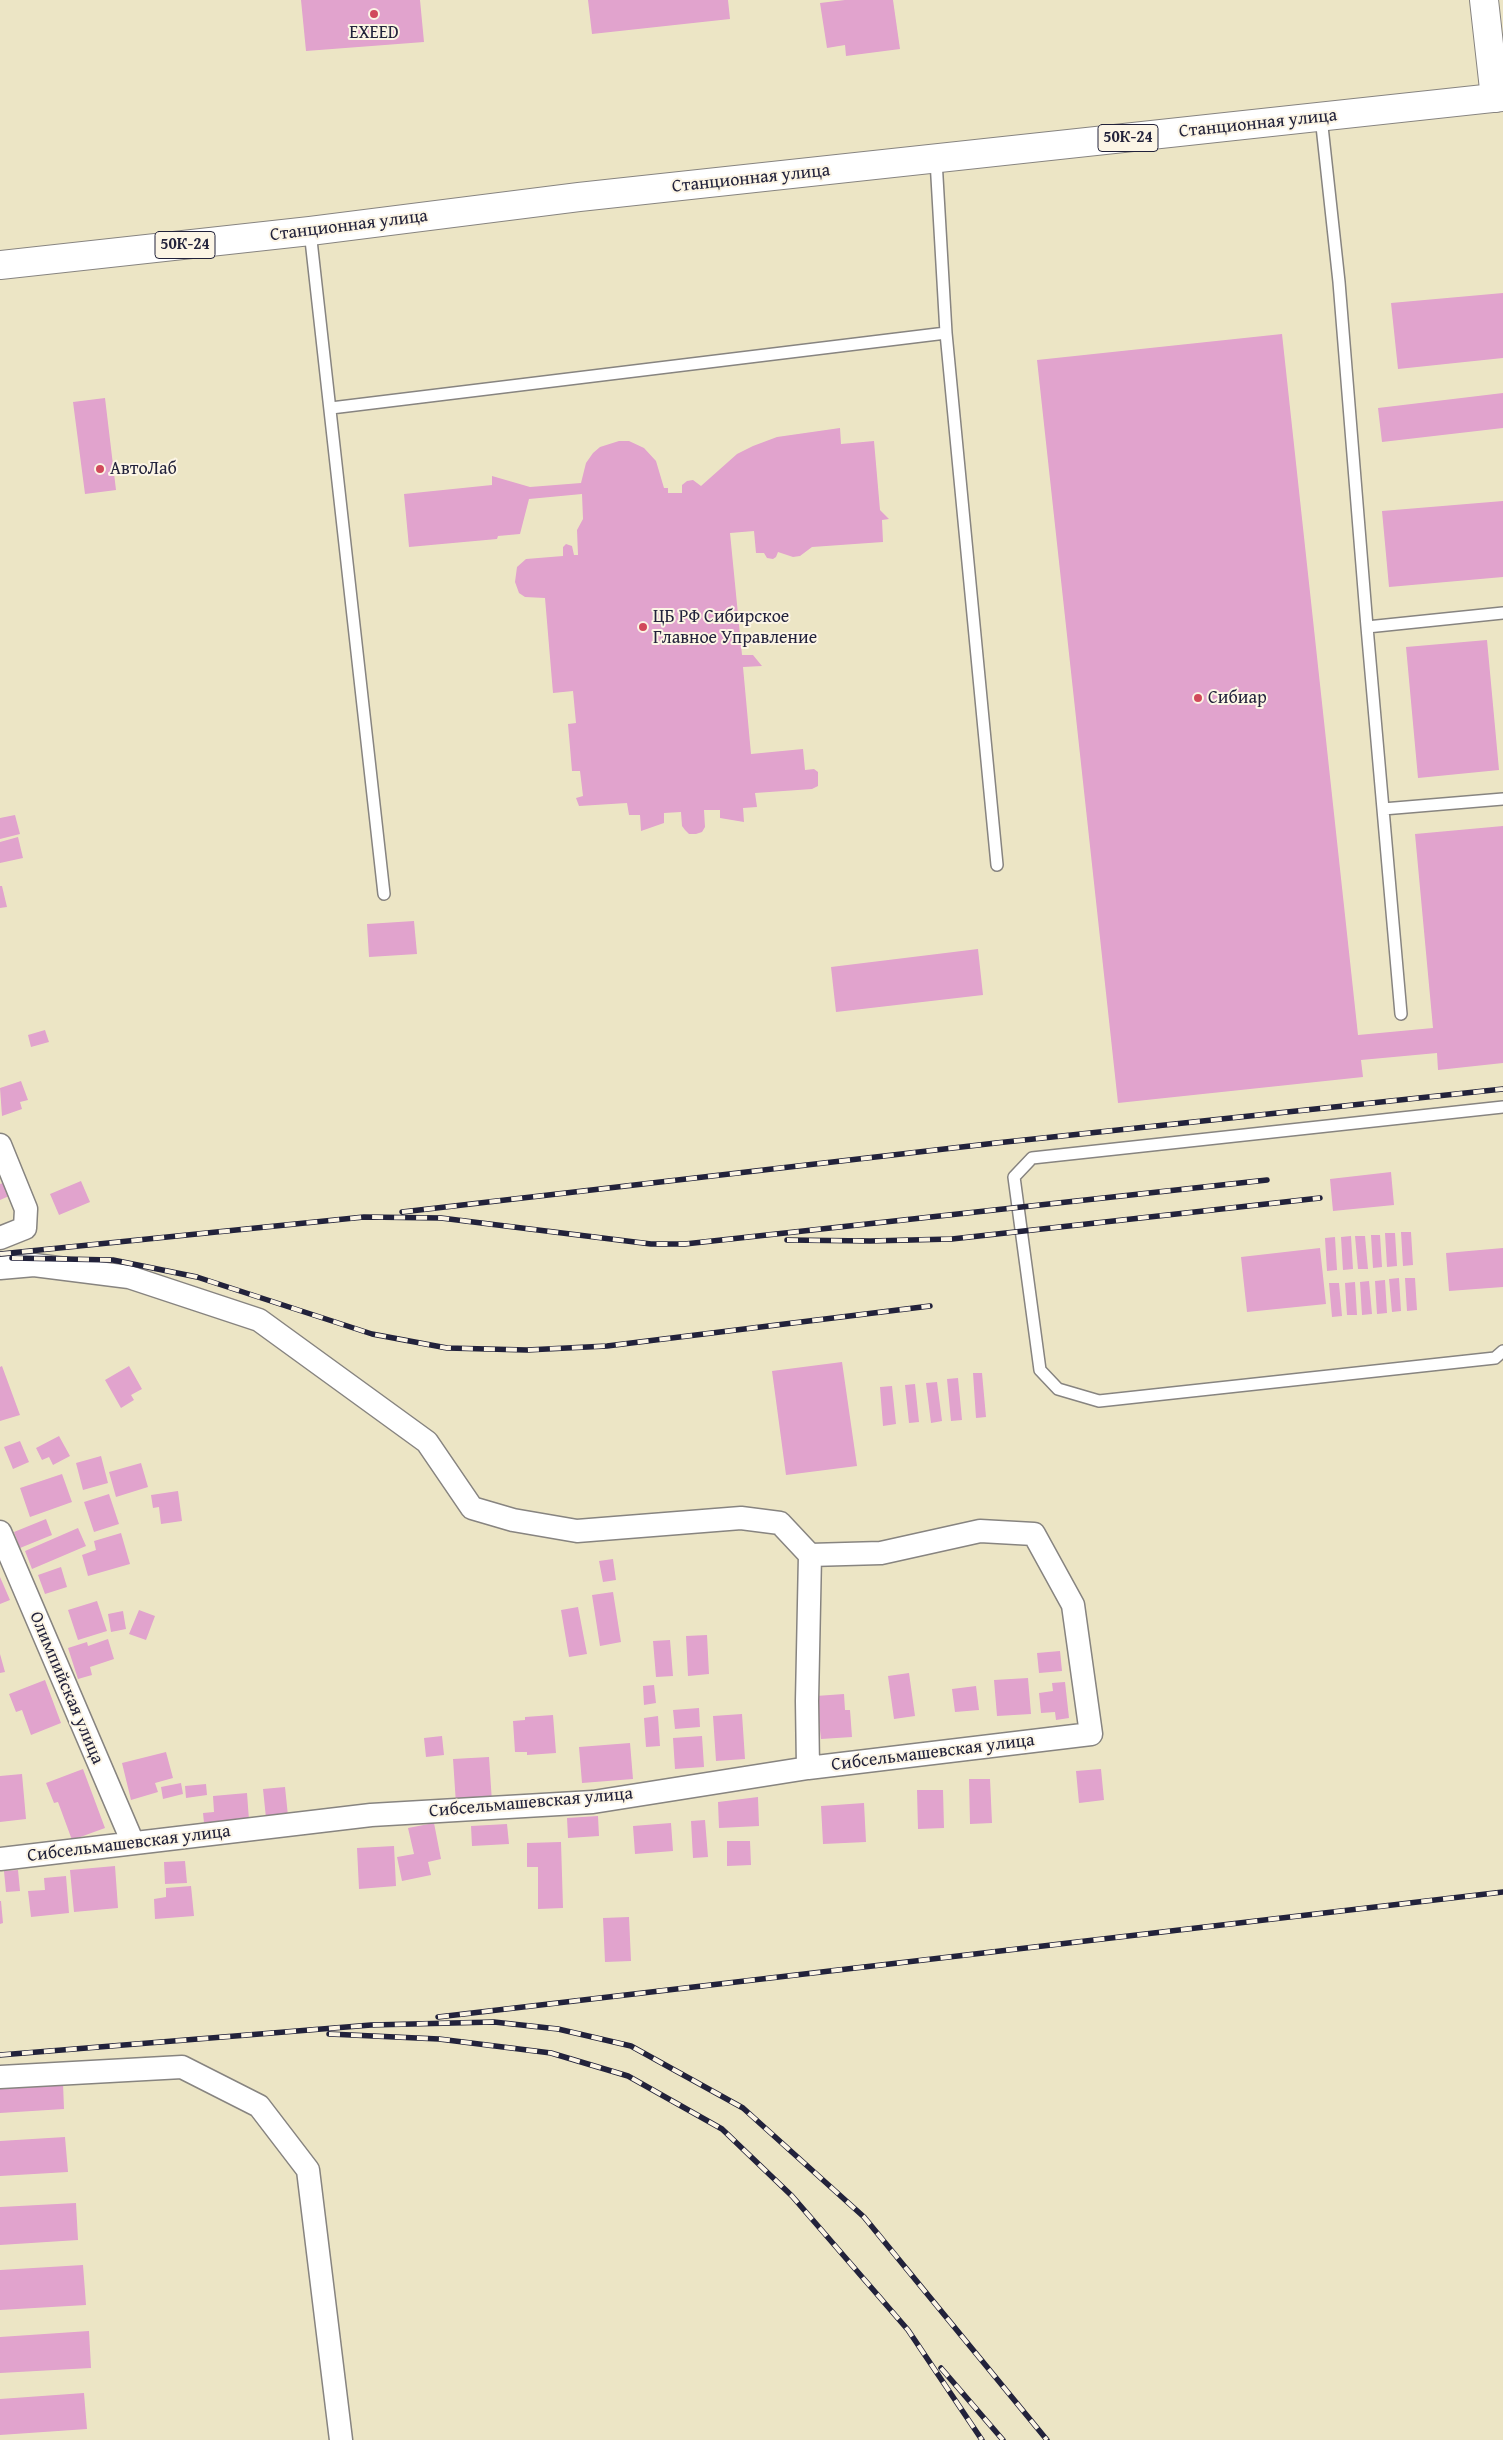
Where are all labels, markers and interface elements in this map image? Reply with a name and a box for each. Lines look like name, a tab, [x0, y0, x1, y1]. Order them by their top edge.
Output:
marker: EXEED	[368, 8, 380, 20]
place label: EXEED	[349, 22, 399, 44]
street label: Станционная улица	[1178, 105, 1338, 143]
road number: 50К-24	[1098, 125, 1158, 152]
street label: Станционная улица	[671, 160, 831, 198]
street label: Станционная улица	[269, 206, 429, 246]
road number: 50К-24	[155, 232, 215, 258]
place label: АвтоЛаб	[110, 458, 177, 480]
marker: АвтоЛаб	[94, 463, 106, 475]
place label: ЦБ РФ Сибирское Главное Управление	[653, 606, 817, 649]
marker: ЦБ РФ Сибирское Главное Управление	[637, 621, 649, 633]
place label: Сибиар	[1208, 687, 1267, 709]
marker: Сибиар	[1192, 692, 1204, 704]
street label: Олимпийская улица	[24, 1608, 108, 1768]
street label: Сибсельмашевская улица	[830, 1730, 1036, 1776]
street label: Сибсельмашевская улица	[428, 1783, 634, 1823]
street label: Сибсельмашевская улица	[26, 1821, 232, 1867]

